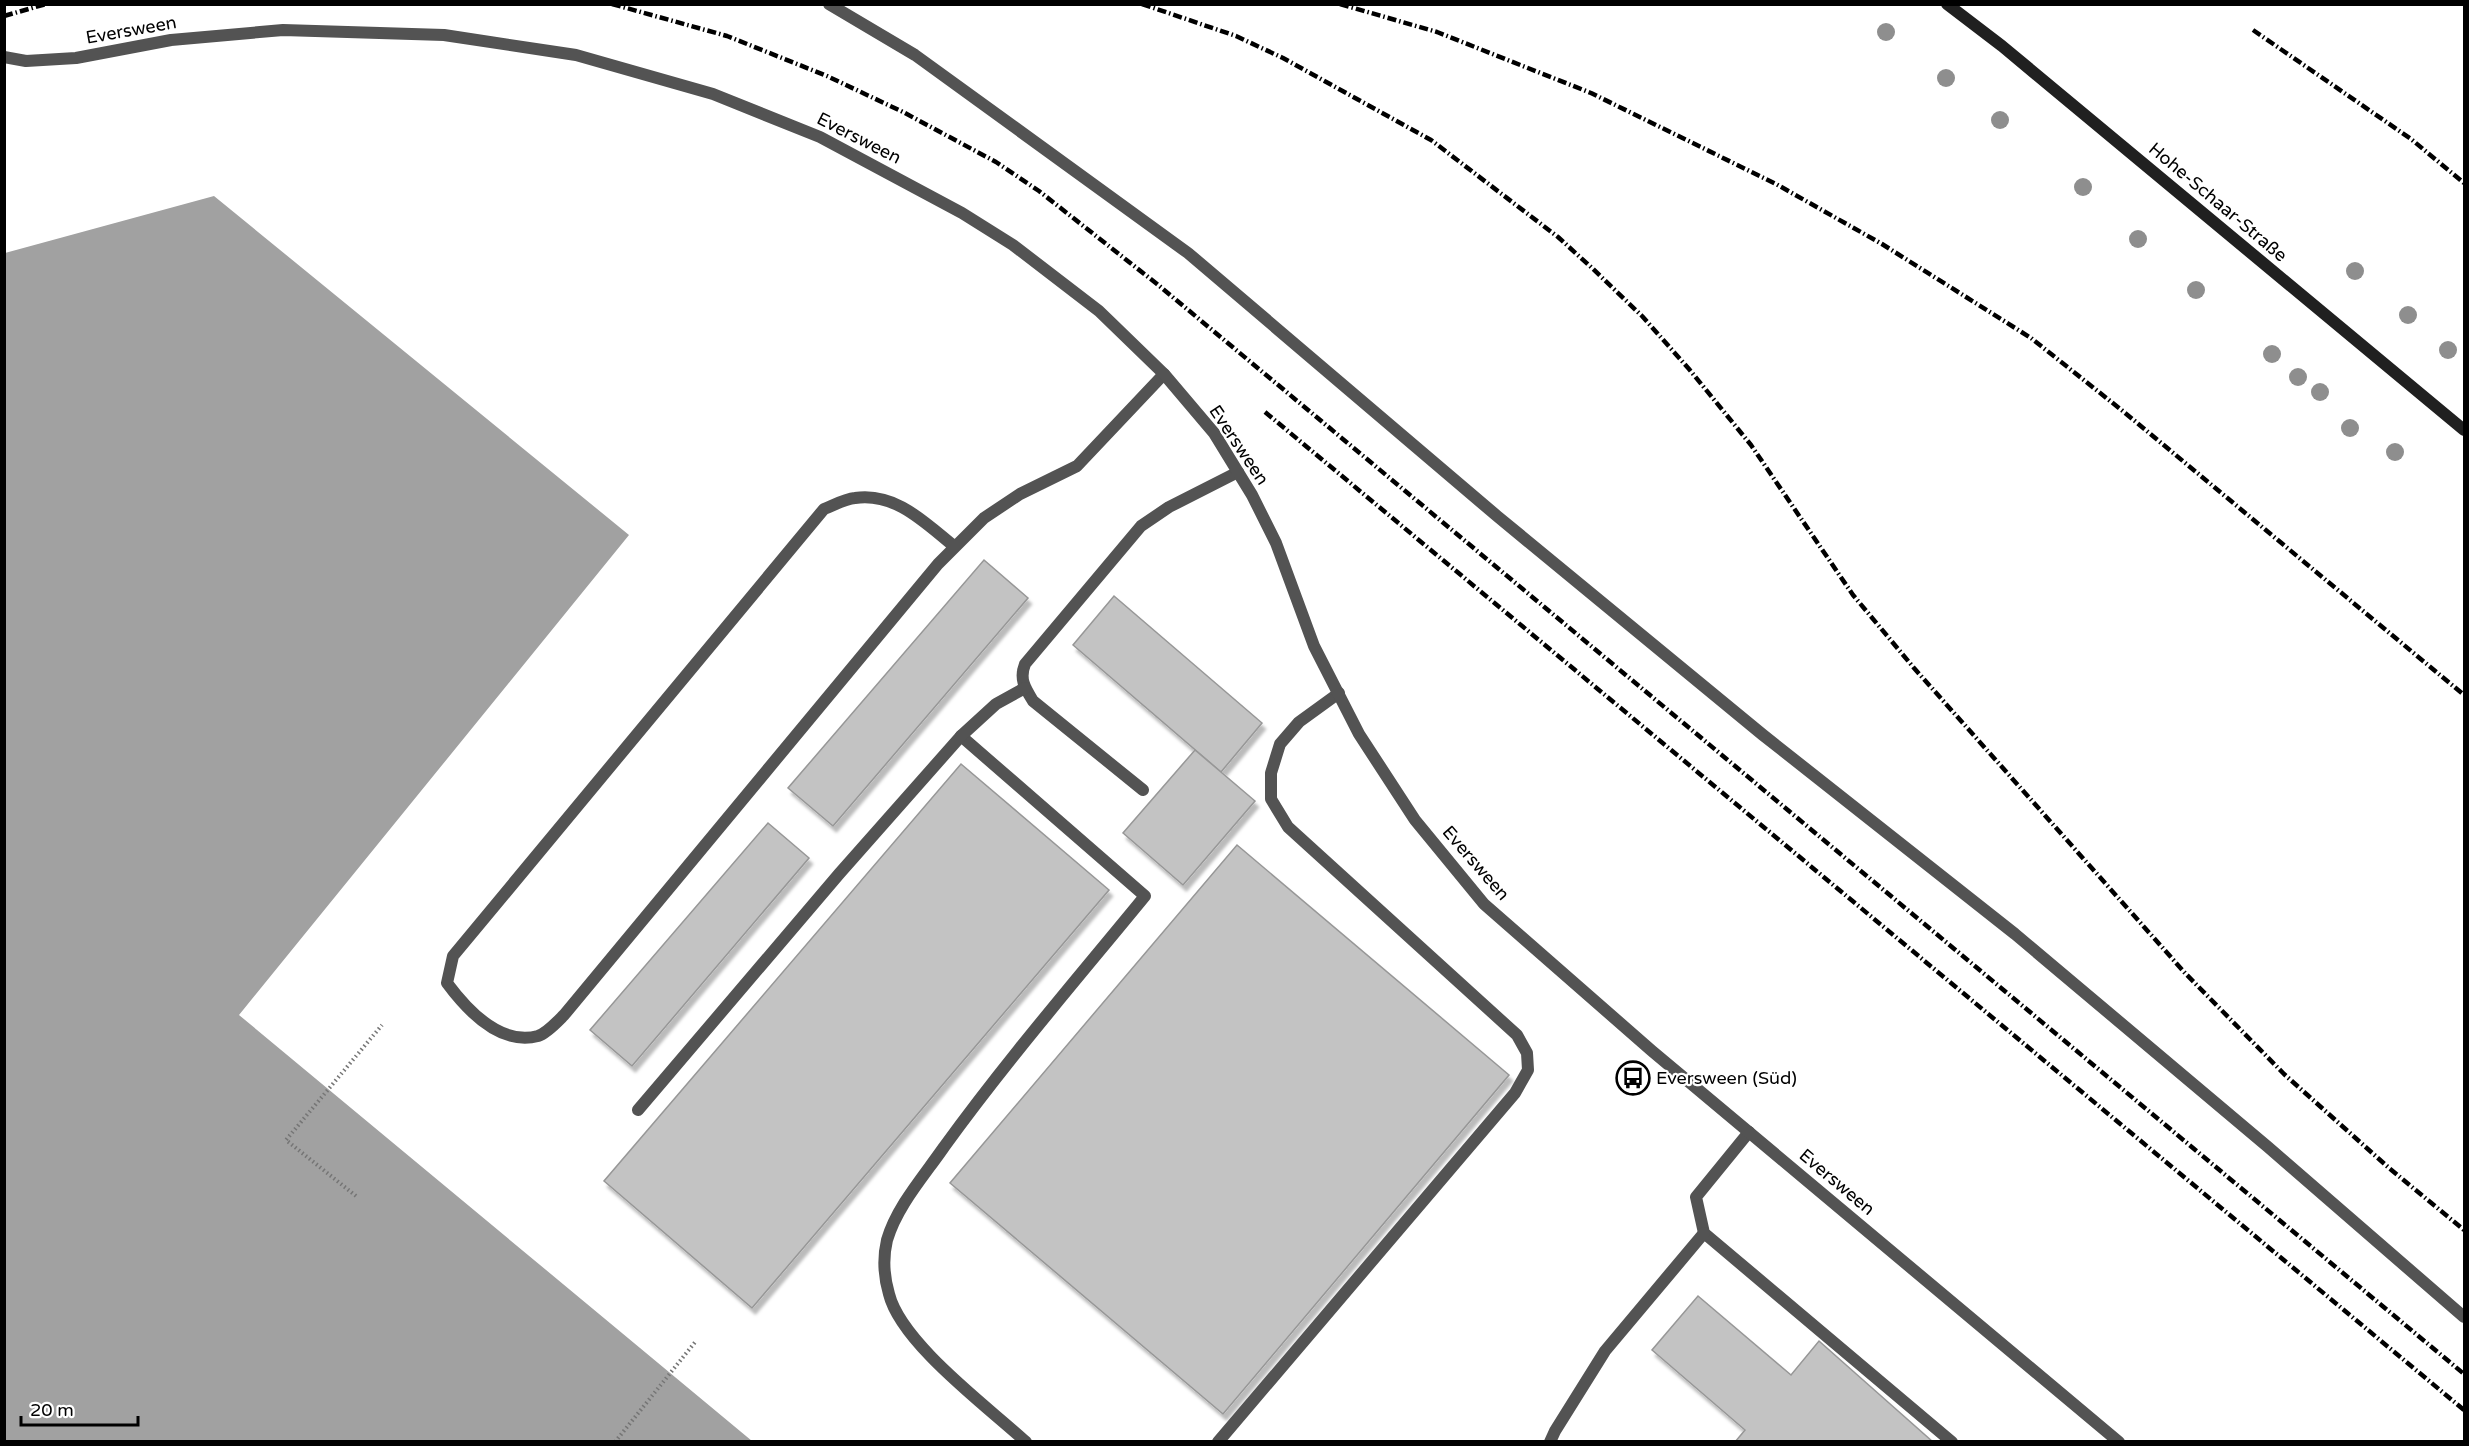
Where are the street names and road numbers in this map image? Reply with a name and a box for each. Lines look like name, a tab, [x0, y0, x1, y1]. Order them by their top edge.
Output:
street label: Eversween	[84, 11, 178, 49]
street label: Eversween	[813, 107, 905, 169]
street label: Hohe-Schaar-Straße	[2144, 138, 2292, 266]
street label: Eversween	[1204, 401, 1274, 489]
street label: Eversween	[1438, 821, 1514, 905]
street label: Eversween	[1795, 1144, 1879, 1220]

